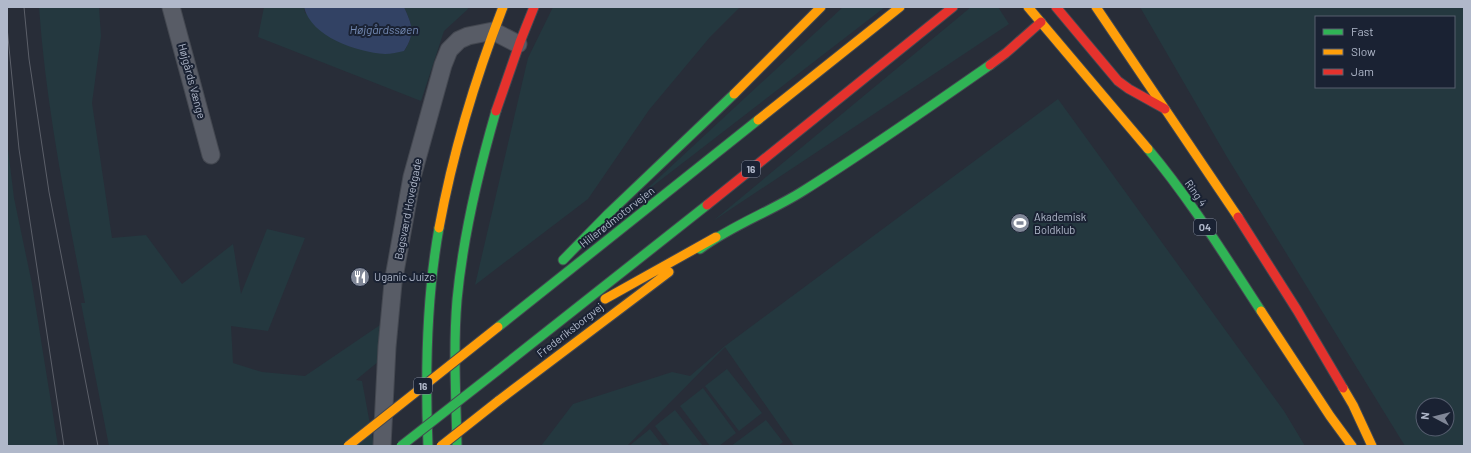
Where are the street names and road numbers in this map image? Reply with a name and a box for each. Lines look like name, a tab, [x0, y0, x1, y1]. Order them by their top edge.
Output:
street label: Højgårds Vænge	[176, 42, 209, 120]
street label: Bagsværd Hovedgade	[391, 157, 424, 261]
road number: 16	[742, 161, 760, 177]
street label: Ring 4	[1183, 177, 1210, 209]
street label: Hillerødmotorvejen	[577, 183, 657, 250]
road number: O4	[1194, 219, 1216, 235]
street label: Frederiksborgvej	[534, 300, 605, 360]
road number: 16	[414, 378, 432, 394]

